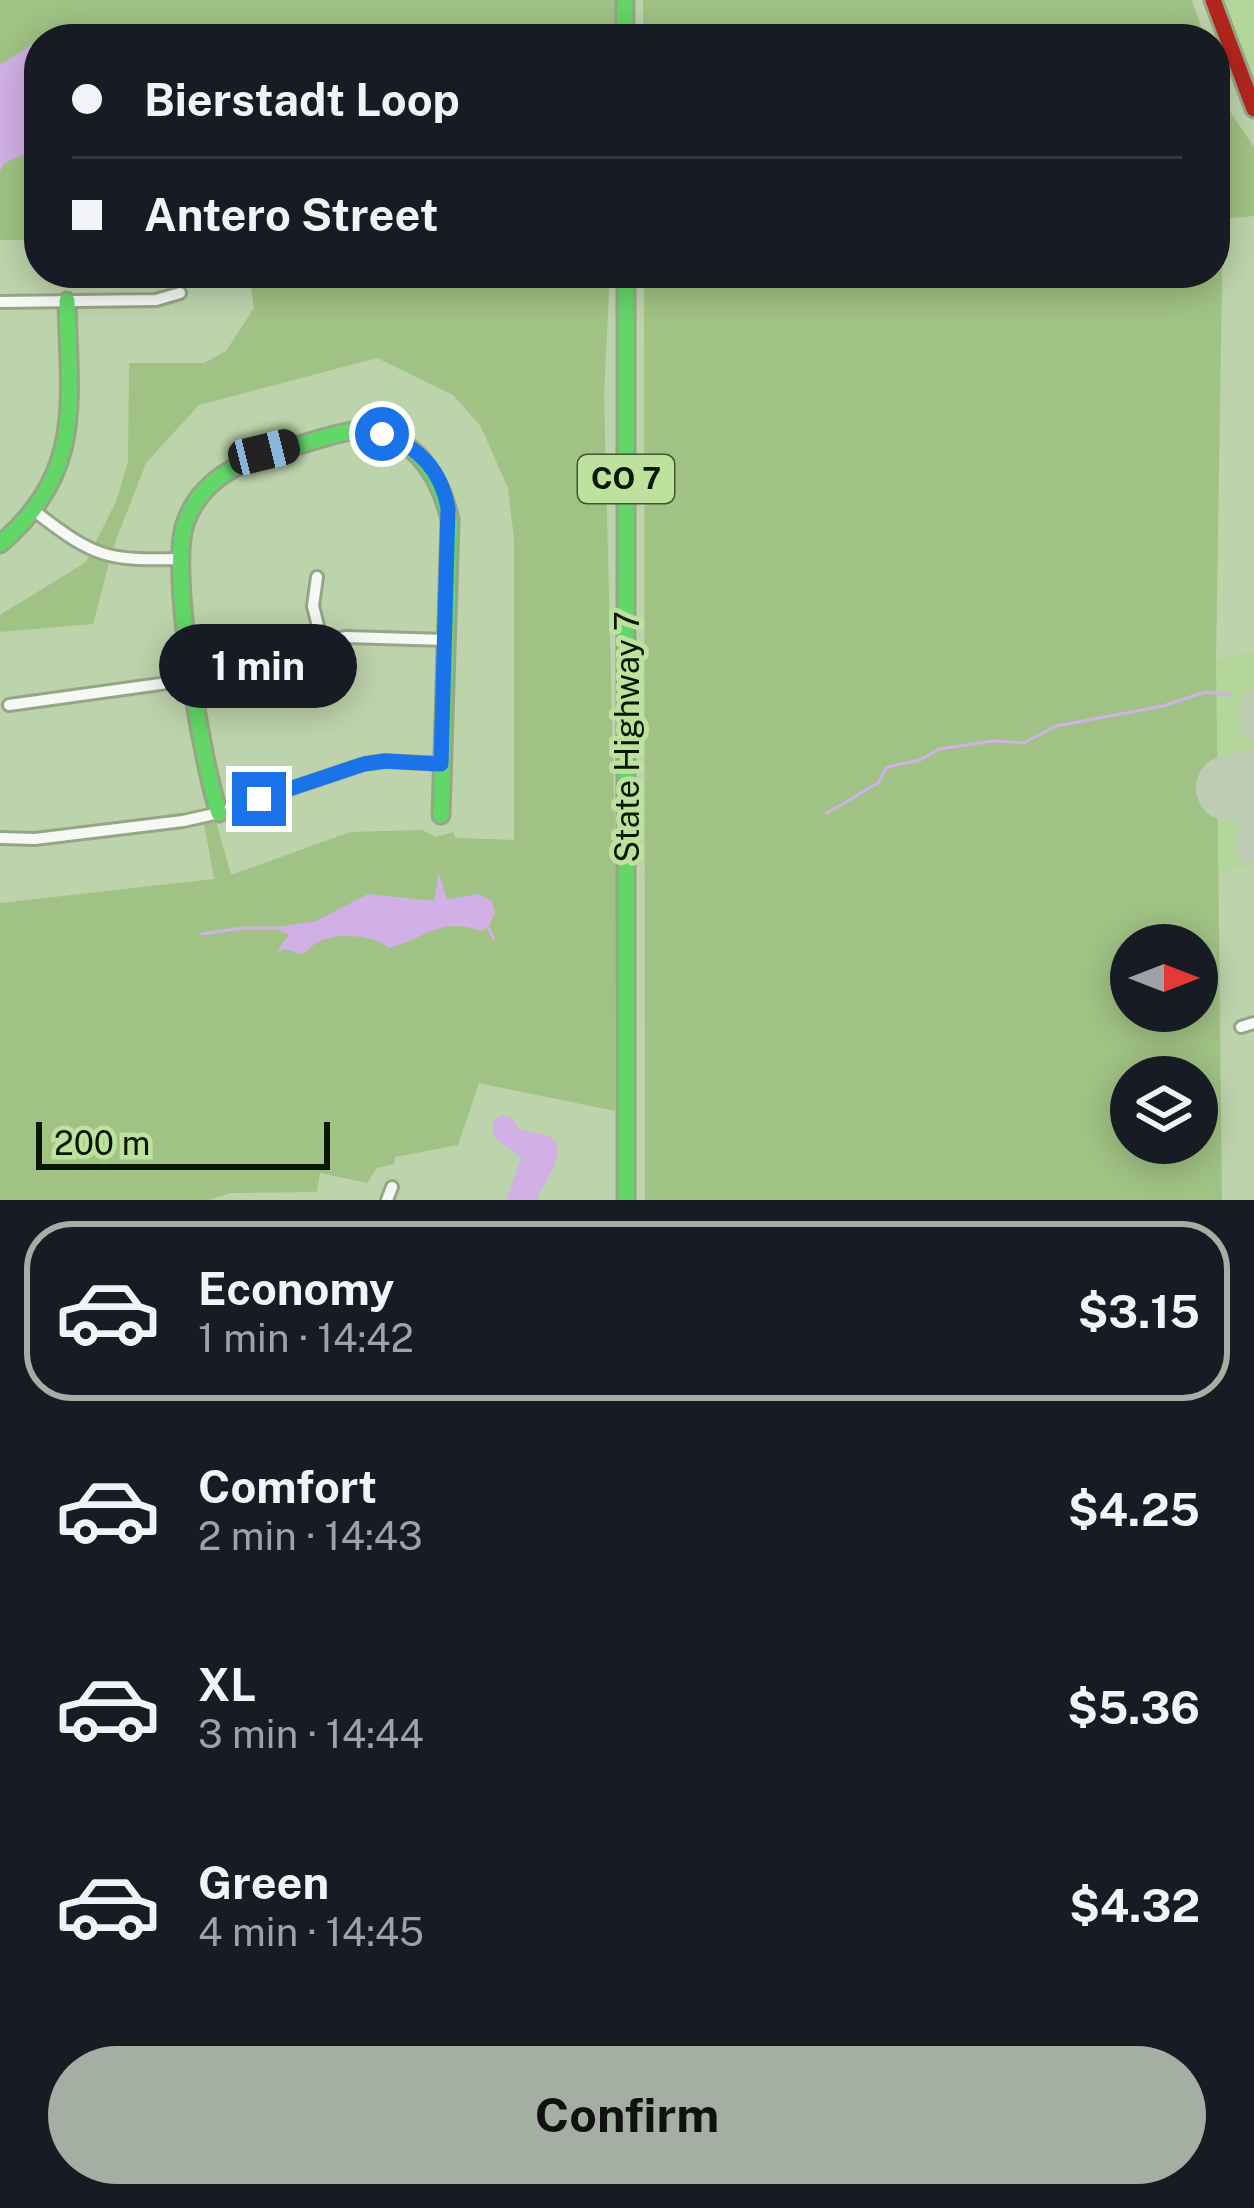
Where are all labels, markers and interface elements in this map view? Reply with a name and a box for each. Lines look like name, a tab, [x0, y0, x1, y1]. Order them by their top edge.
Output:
text: Bierstadt Loop	[144, 73, 460, 126]
text: Antero Street	[144, 188, 438, 241]
route start	[355, 407, 409, 461]
car	[225, 426, 303, 478]
road number: CO 7	[578, 455, 674, 503]
street label: State Highway 7	[608, 611, 646, 863]
callout: 1 min	[160, 625, 358, 709]
text: 1 min	[211, 643, 305, 689]
route end	[232, 772, 286, 826]
north arrow	[1110, 924, 1218, 1032]
map controls	[1110, 924, 1218, 1164]
button: layers	[1110, 1056, 1218, 1164]
scale bar	[36, 1116, 330, 1169]
text: 200 m	[54, 1124, 150, 1162]
icon: car	[54, 1257, 162, 1365]
text: Economy	[198, 1262, 394, 1315]
text: $3.15	[1078, 1285, 1200, 1338]
text: 1 min · 14:42	[198, 1315, 414, 1361]
icon: car	[54, 1455, 162, 1563]
text: Comfort	[198, 1460, 377, 1513]
text: $4.25	[1068, 1483, 1200, 1536]
text: 2 min · 14:43	[198, 1513, 423, 1559]
icon: car	[54, 1653, 162, 1761]
text: XL	[198, 1658, 256, 1711]
text: $5.36	[1067, 1681, 1200, 1734]
text: 3 min · 14:44	[198, 1711, 424, 1757]
icon: car	[54, 1851, 162, 1959]
text: Green	[198, 1856, 329, 1909]
text: $4.32	[1069, 1879, 1200, 1932]
text: 4 min · 14:45	[198, 1909, 424, 1955]
button: Confirm	[48, 2046, 1206, 2184]

